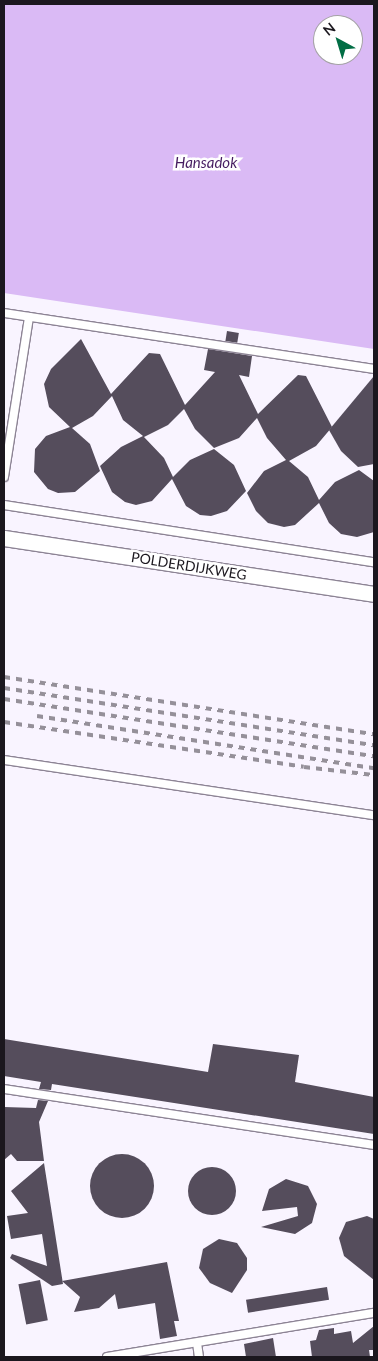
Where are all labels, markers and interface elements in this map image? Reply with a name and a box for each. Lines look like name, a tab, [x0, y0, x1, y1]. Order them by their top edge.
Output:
north arrow	[313, 15, 363, 65]
text: N	[319, 19, 338, 39]
water label: Hansadok	[175, 154, 237, 172]
street label: POLDERDIJKWEG	[130, 549, 248, 583]

